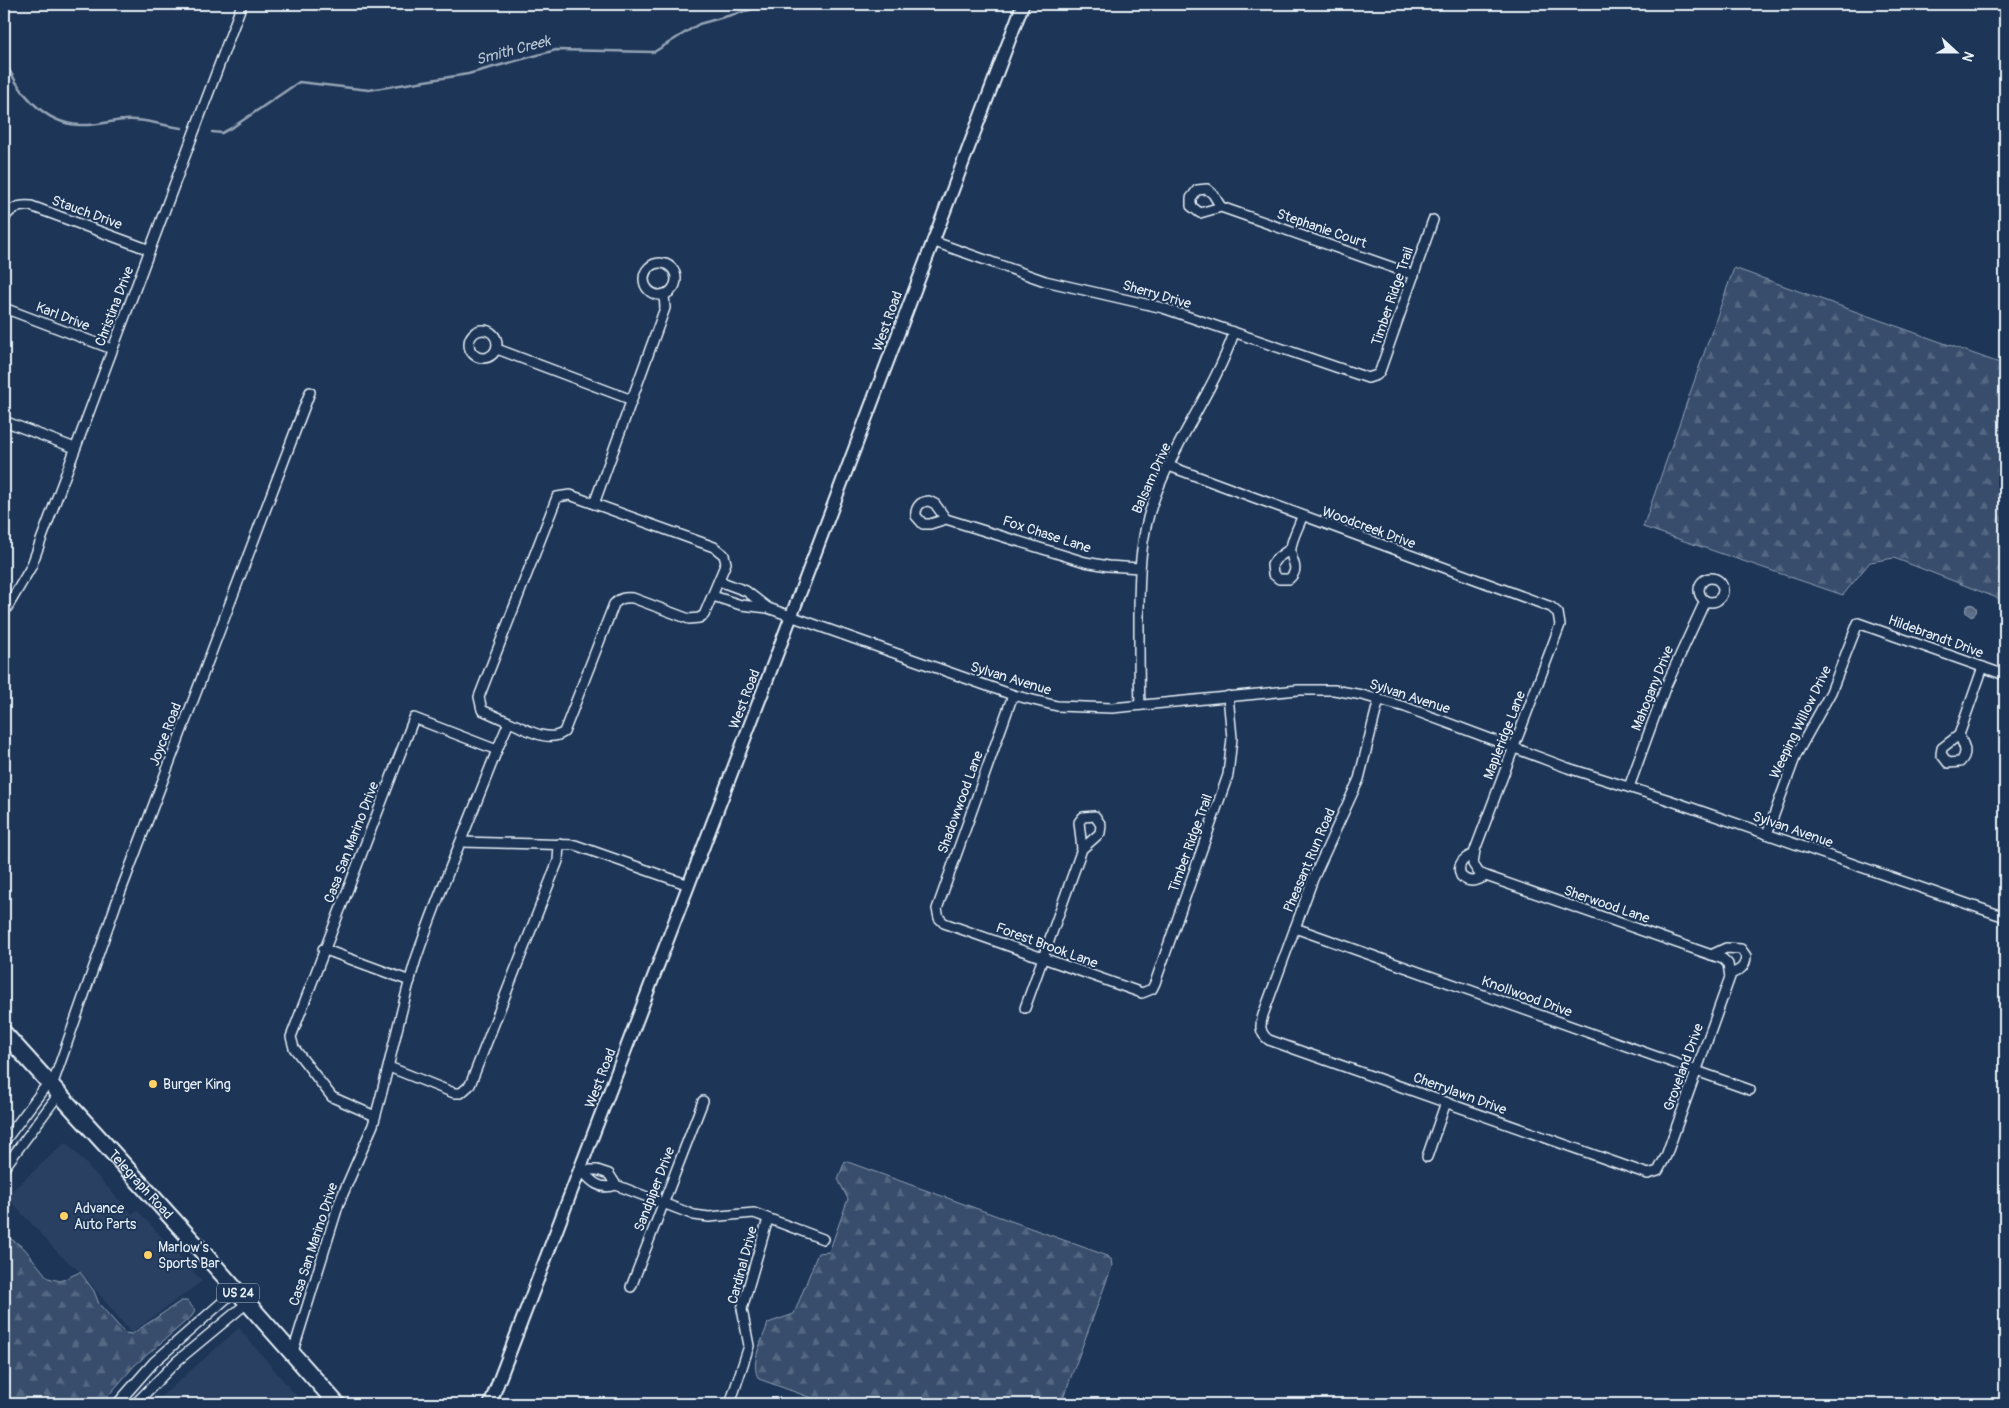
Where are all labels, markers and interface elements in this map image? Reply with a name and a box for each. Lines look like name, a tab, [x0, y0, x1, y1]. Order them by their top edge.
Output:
north arrow	[1932, 28, 1982, 78]
water label: Smith Creek	[474, 31, 554, 70]
text: N	[1958, 49, 1977, 64]
street label: Stauch Drive	[49, 192, 124, 233]
street label: Stephanie Court	[1275, 205, 1369, 252]
street label: Timber Ridge Trail	[1368, 245, 1417, 348]
street label: Christina Drive	[91, 264, 138, 349]
street label: Sherry Drive	[1121, 277, 1193, 312]
street label: West Road	[869, 289, 906, 354]
street label: Karl Drive	[34, 298, 92, 335]
street label: Balsam Drive	[1128, 440, 1175, 516]
street label: Woodcreek Drive	[1320, 503, 1418, 552]
street label: Fox Chase Lane	[1001, 512, 1093, 557]
street label: Hildebrandt Drive	[1886, 611, 1986, 662]
street label: Mahogany Drive	[1628, 643, 1677, 733]
street label: Sylvan Avenue	[968, 658, 1054, 699]
street label: Weeping Willow Drive	[1766, 663, 1835, 781]
street label: West Road	[725, 667, 764, 732]
street label: Sylvan Avenue	[1367, 675, 1452, 718]
street label: Mapleridge Lane	[1480, 688, 1529, 782]
street label: Joyce Road	[146, 700, 185, 768]
street label: Shadowwood Lane	[934, 748, 987, 856]
street label: Casa San Marino Drive	[320, 779, 383, 905]
street label: Timber Ridge Trail	[1165, 792, 1216, 895]
street label: Pheasant Run Road	[1280, 805, 1339, 915]
street label: Sylvan Avenue	[1750, 808, 1835, 851]
street label: Sherwood Lane	[1562, 882, 1652, 927]
street label: Forest Brook Lane	[994, 919, 1100, 972]
street label: Knollwood Drive	[1479, 972, 1575, 1021]
street label: Groveland Drive	[1660, 1021, 1707, 1113]
street label: West Road	[581, 1046, 620, 1111]
street label: Cherrylawn Drive	[1411, 1069, 1509, 1118]
place label: Burger King	[163, 1076, 231, 1093]
marker: Burger King	[147, 1078, 159, 1090]
street label: Sandpiper Drive	[630, 1144, 678, 1234]
street label: Telegraph Road	[105, 1146, 177, 1223]
street label: Casa San Marino Drive	[285, 1180, 341, 1308]
place label: Advance Auto Parts	[74, 1200, 137, 1233]
marker: Advance Auto Parts	[58, 1210, 70, 1222]
street label: Cardinal Drive	[724, 1224, 761, 1306]
place label: Marlow's Sports Bar	[158, 1239, 220, 1272]
marker: Marlow's Sports Bar	[142, 1249, 154, 1261]
road number: US 24	[217, 1284, 259, 1302]

